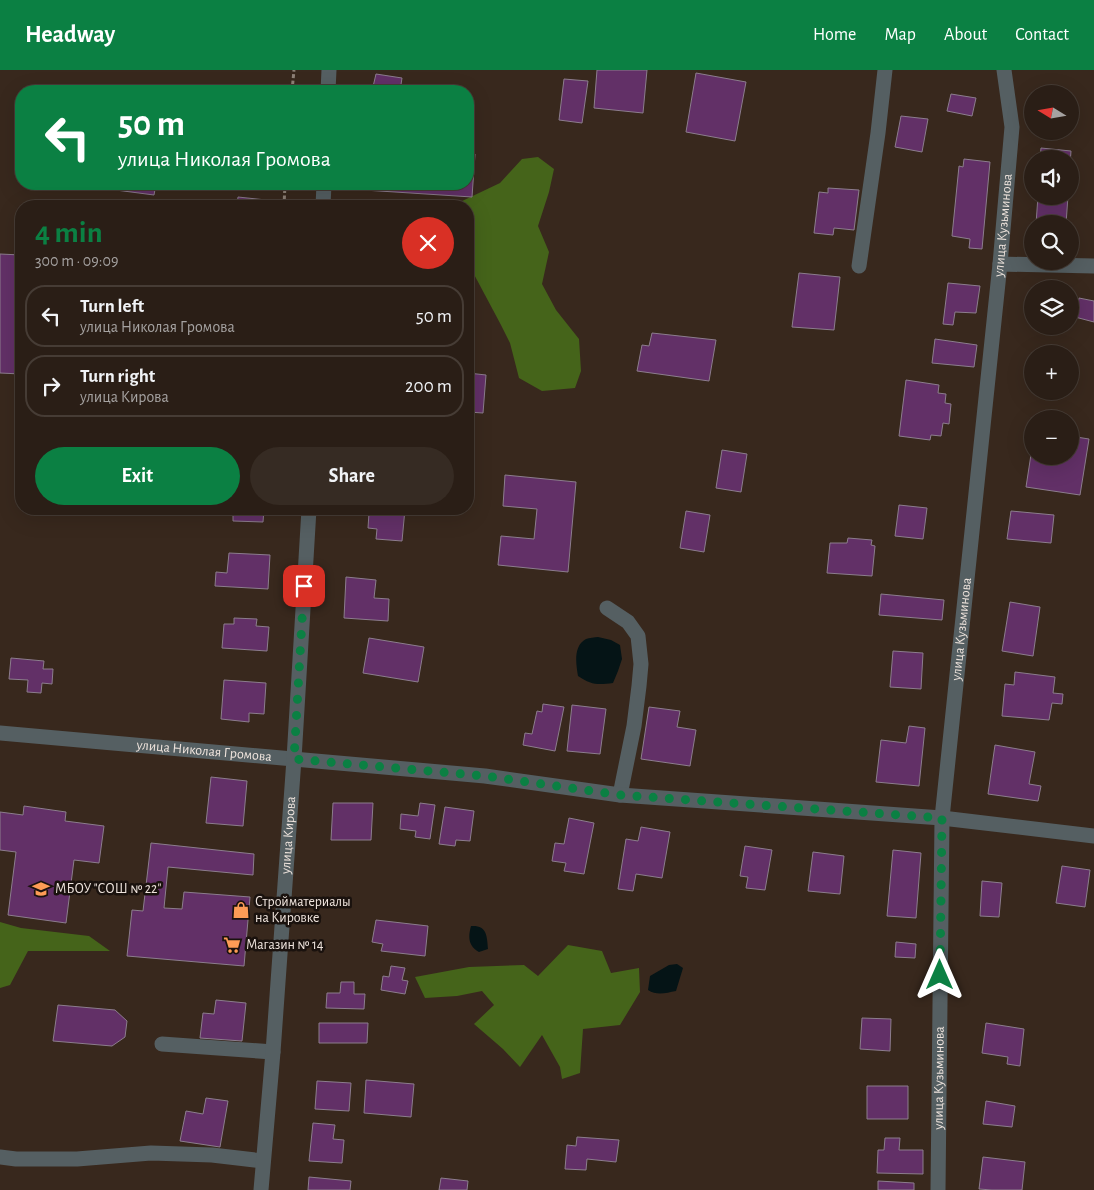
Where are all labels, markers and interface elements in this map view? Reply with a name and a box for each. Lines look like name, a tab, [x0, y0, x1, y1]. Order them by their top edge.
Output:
text: Headway	[25, 23, 115, 47]
text: Home	[813, 26, 856, 44]
text: Map	[884, 26, 916, 44]
text: About	[944, 26, 987, 44]
text: Contact	[1015, 26, 1069, 44]
north arrow	[1024, 85, 1079, 140]
map controls	[1024, 85, 1079, 465]
icon: left	[35, 105, 100, 170]
text: 50 m	[118, 107, 185, 142]
text: улица Николая Громова	[118, 148, 331, 170]
button: sound	[1024, 150, 1079, 205]
street label: улица Кузьминова	[992, 172, 1015, 278]
button: search	[1024, 215, 1079, 270]
button: close	[402, 217, 454, 269]
text: 4 min	[35, 218, 103, 248]
text: 300 m · 09:09	[35, 253, 118, 269]
button: layers	[1024, 280, 1079, 335]
text: Turn left	[80, 297, 144, 316]
icon: left	[37, 302, 65, 330]
text: 50 m	[416, 307, 452, 326]
text: улица Николая Громова	[80, 319, 235, 335]
button: +	[1024, 345, 1079, 400]
text: Turn right	[80, 367, 155, 386]
icon: right	[37, 372, 65, 400]
text: 200 m	[405, 377, 452, 396]
text: улица Кирова	[80, 389, 169, 405]
button: −	[1024, 410, 1079, 465]
button: Exit	[35, 447, 240, 505]
button: Share	[250, 447, 454, 505]
pin	[283, 565, 325, 607]
icon: arrive	[290, 572, 318, 600]
street label: улица Кузьминова	[949, 576, 974, 682]
street label: улица Николая Громова	[135, 738, 273, 764]
street label: улица Кирова	[279, 795, 298, 875]
school or university icon: МБОУ "СОШ № 22"	[31, 879, 51, 899]
place label: МБОУ "СОШ № 22"	[55, 882, 161, 896]
place label: Стройматериалы на Кировке	[255, 895, 351, 925]
shop icon: Стройматериалы на Кировке	[231, 900, 251, 920]
supermarket icon: Магазин № 14	[222, 935, 242, 955]
place label: Магазин № 14	[246, 938, 324, 952]
position arrow	[913, 948, 965, 1000]
street label: улица Кузьминова	[932, 1026, 947, 1131]

